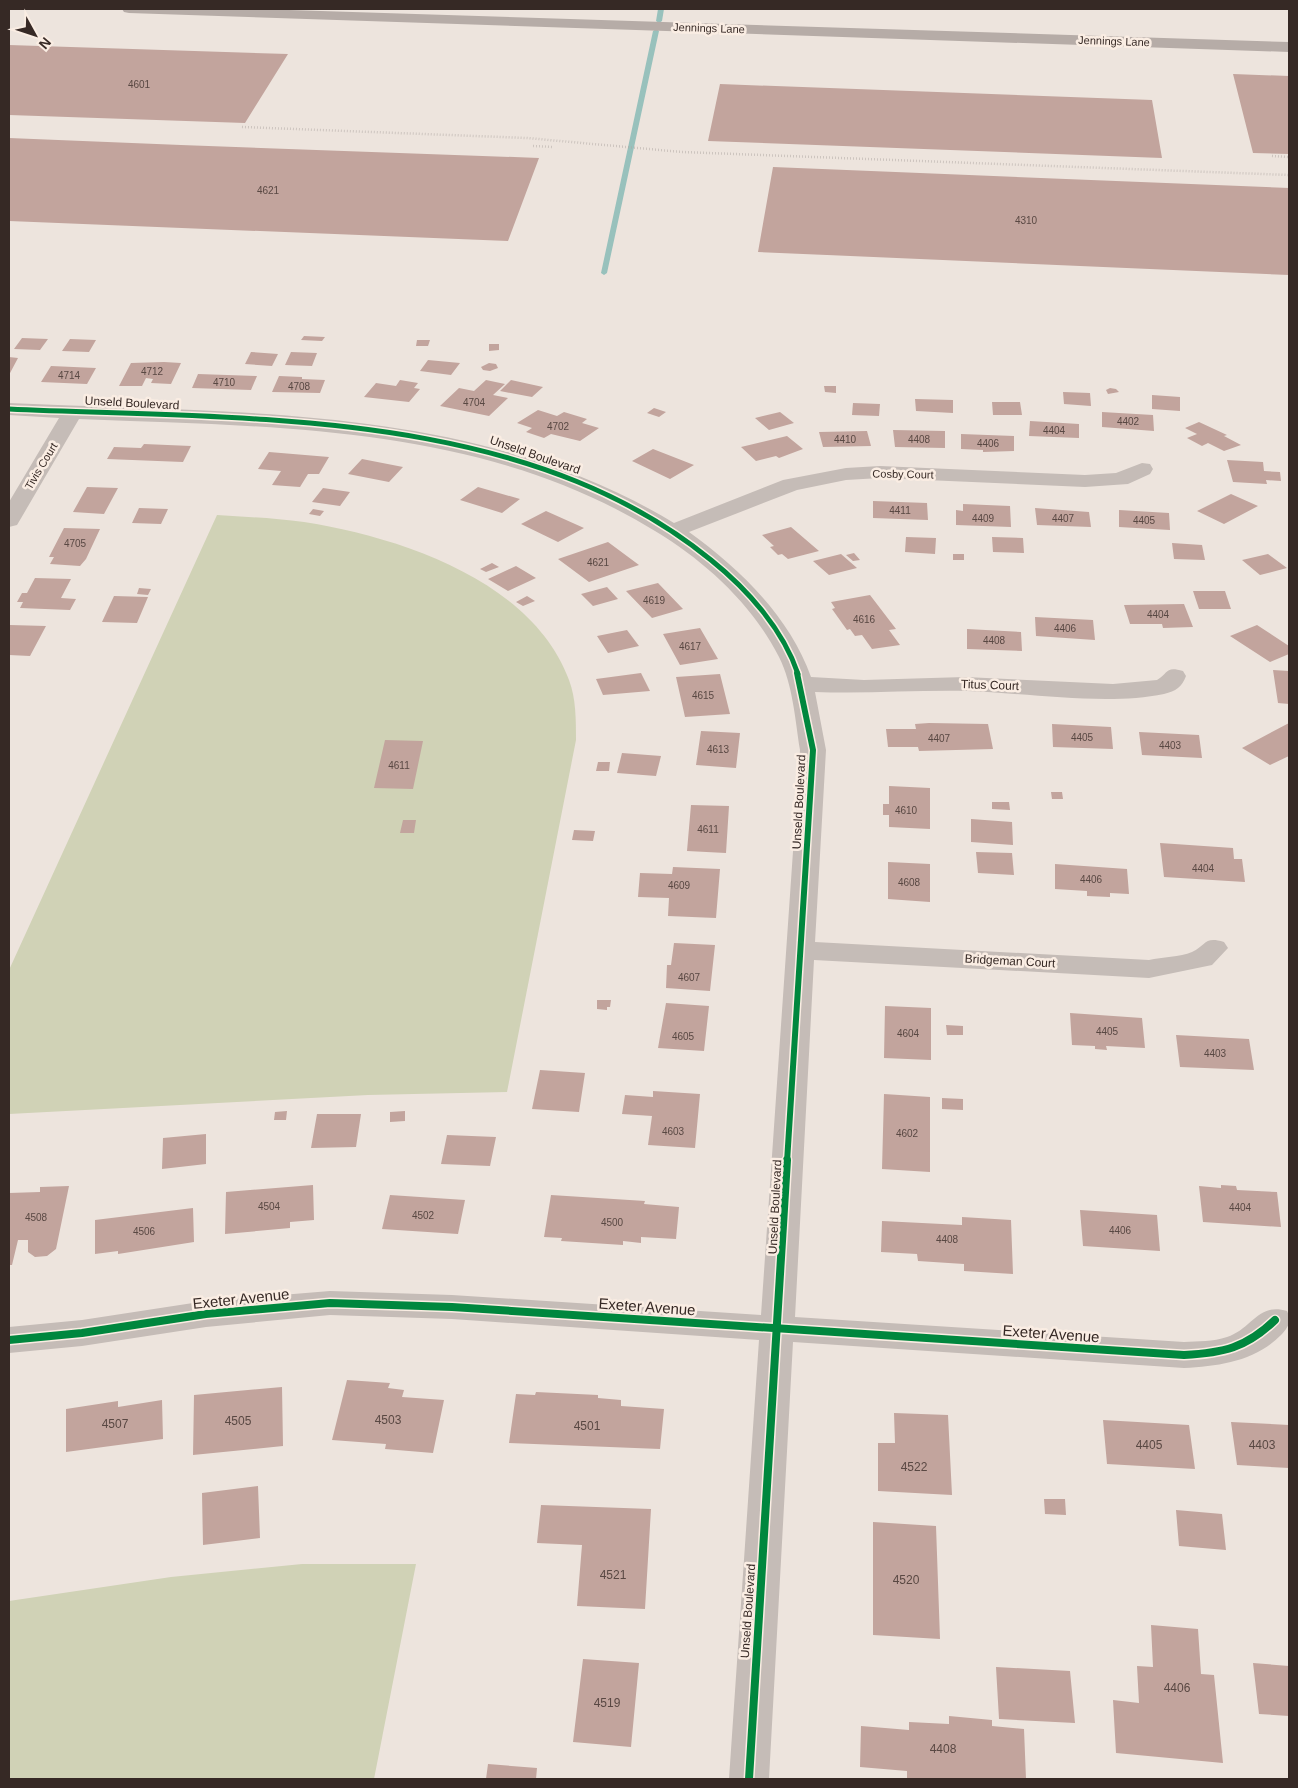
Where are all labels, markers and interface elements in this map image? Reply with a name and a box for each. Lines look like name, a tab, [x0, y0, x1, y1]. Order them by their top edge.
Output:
north arrow	[10, 10, 60, 60]
street label: Jennings Lane	[673, 21, 745, 35]
text: N	[36, 34, 54, 52]
street label: Jennings Lane	[1078, 34, 1150, 48]
house number: 4601	[128, 79, 151, 90]
house number: 4621	[257, 185, 280, 196]
house number: 4310	[1015, 215, 1038, 226]
house number: 4712	[141, 366, 164, 377]
house number: 4714	[58, 370, 81, 381]
house number: 4710	[213, 377, 236, 388]
house number: 4708	[288, 381, 311, 392]
street label: Unseld Boulevard	[84, 394, 180, 412]
house number: 4704	[463, 397, 486, 408]
house number: 4402	[1117, 416, 1140, 427]
house number: 4702	[547, 421, 570, 432]
house number: 4404	[1043, 425, 1066, 436]
street label: Unseld Boulevard	[488, 433, 582, 477]
house number: 4410	[834, 434, 857, 445]
house number: 4408	[908, 434, 931, 445]
house number: 4406	[977, 438, 1000, 449]
street label: Tivis Court	[22, 441, 60, 491]
street label: Cosby Court	[872, 467, 934, 481]
house number: 4411	[889, 505, 911, 516]
house number: 4409	[972, 513, 995, 524]
house number: 4407	[1052, 513, 1075, 524]
house number: 4405	[1133, 515, 1156, 526]
house number: 4705	[64, 538, 87, 549]
house number: 4621	[587, 557, 610, 568]
house number: 4619	[643, 595, 666, 606]
house number: 4404	[1147, 609, 1170, 620]
house number: 4616	[853, 614, 876, 625]
house number: 4406	[1054, 623, 1077, 634]
house number: 4408	[983, 635, 1006, 646]
house number: 4617	[679, 641, 702, 652]
street label: Titus Court	[961, 677, 1020, 693]
house number: 4615	[692, 690, 715, 701]
house number: 4405	[1071, 732, 1094, 743]
house number: 4407	[928, 733, 951, 744]
house number: 4403	[1159, 740, 1182, 751]
house number: 4613	[707, 744, 730, 755]
street label: Unseld Boulevard	[790, 754, 808, 850]
house number: 4611	[388, 760, 410, 771]
house number: 4610	[895, 805, 918, 816]
house number: 4611	[697, 824, 719, 835]
house number: 4404	[1192, 863, 1215, 874]
house number: 4406	[1080, 874, 1103, 885]
house number: 4608	[898, 877, 921, 888]
house number: 4609	[668, 880, 691, 891]
street label: Bridgeman Court	[964, 952, 1056, 970]
house number: 4607	[678, 972, 701, 983]
house number: 4405	[1096, 1026, 1119, 1037]
house number: 4604	[897, 1028, 920, 1039]
house number: 4605	[672, 1031, 695, 1042]
house number: 4403	[1204, 1048, 1227, 1059]
house number: 4603	[662, 1126, 685, 1137]
house number: 4602	[896, 1128, 919, 1139]
street label: Unseld Boulevard	[766, 1159, 784, 1255]
house number: 4504	[258, 1201, 281, 1212]
house number: 4404	[1229, 1202, 1252, 1213]
house number: 4502	[412, 1210, 435, 1221]
house number: 4508	[25, 1212, 48, 1223]
house number: 4500	[601, 1217, 624, 1228]
house number: 4406	[1109, 1225, 1132, 1236]
house number: 4506	[133, 1226, 156, 1237]
house number: 4408	[936, 1234, 959, 1245]
street label: Exeter Avenue	[192, 1285, 290, 1312]
street label: Exeter Avenue	[598, 1295, 696, 1318]
street label: Exeter Avenue	[1002, 1322, 1100, 1345]
house number: 4503	[375, 1413, 402, 1427]
house number: 4505	[225, 1414, 252, 1428]
house number: 4507	[102, 1417, 129, 1431]
house number: 4501	[574, 1419, 601, 1433]
house number: 4405	[1136, 1438, 1163, 1452]
house number: 4403	[1249, 1438, 1276, 1452]
house number: 4522	[901, 1460, 928, 1474]
street label: Unseld Boulevard	[738, 1563, 758, 1659]
house number: 4521	[600, 1568, 627, 1582]
house number: 4520	[893, 1573, 920, 1587]
house number: 4406	[1164, 1681, 1191, 1695]
house number: 4519	[594, 1696, 621, 1710]
house number: 4408	[930, 1742, 957, 1756]

